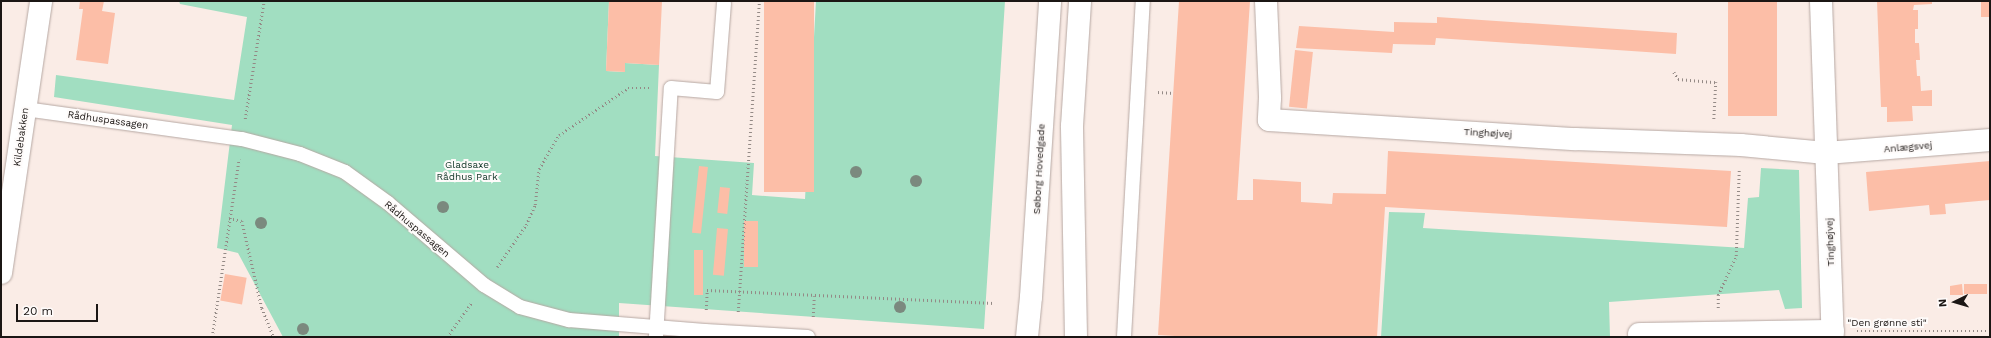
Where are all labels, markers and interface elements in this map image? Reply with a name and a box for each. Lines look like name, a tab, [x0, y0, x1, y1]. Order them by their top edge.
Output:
street label: Kildebakken	[11, 107, 31, 167]
street label: Rådhuspassagen	[67, 108, 149, 132]
street label: Søborg Hovedgade	[1031, 123, 1047, 215]
street label: Tinghøjvej	[1463, 126, 1513, 140]
street label: Anlægsvej	[1883, 139, 1933, 155]
park label: Gladsaxe Rådhus Park	[436, 158, 498, 182]
street label: Rådhuspassagen	[382, 198, 452, 260]
street label: Tinghøjvej	[1823, 218, 1837, 266]
north arrow	[1935, 282, 1975, 322]
scale bar	[18, 296, 100, 322]
text: N	[1936, 298, 1949, 308]
text: 20 m	[23, 304, 53, 318]
street label: "Den grønne sti"	[1847, 317, 1927, 329]

